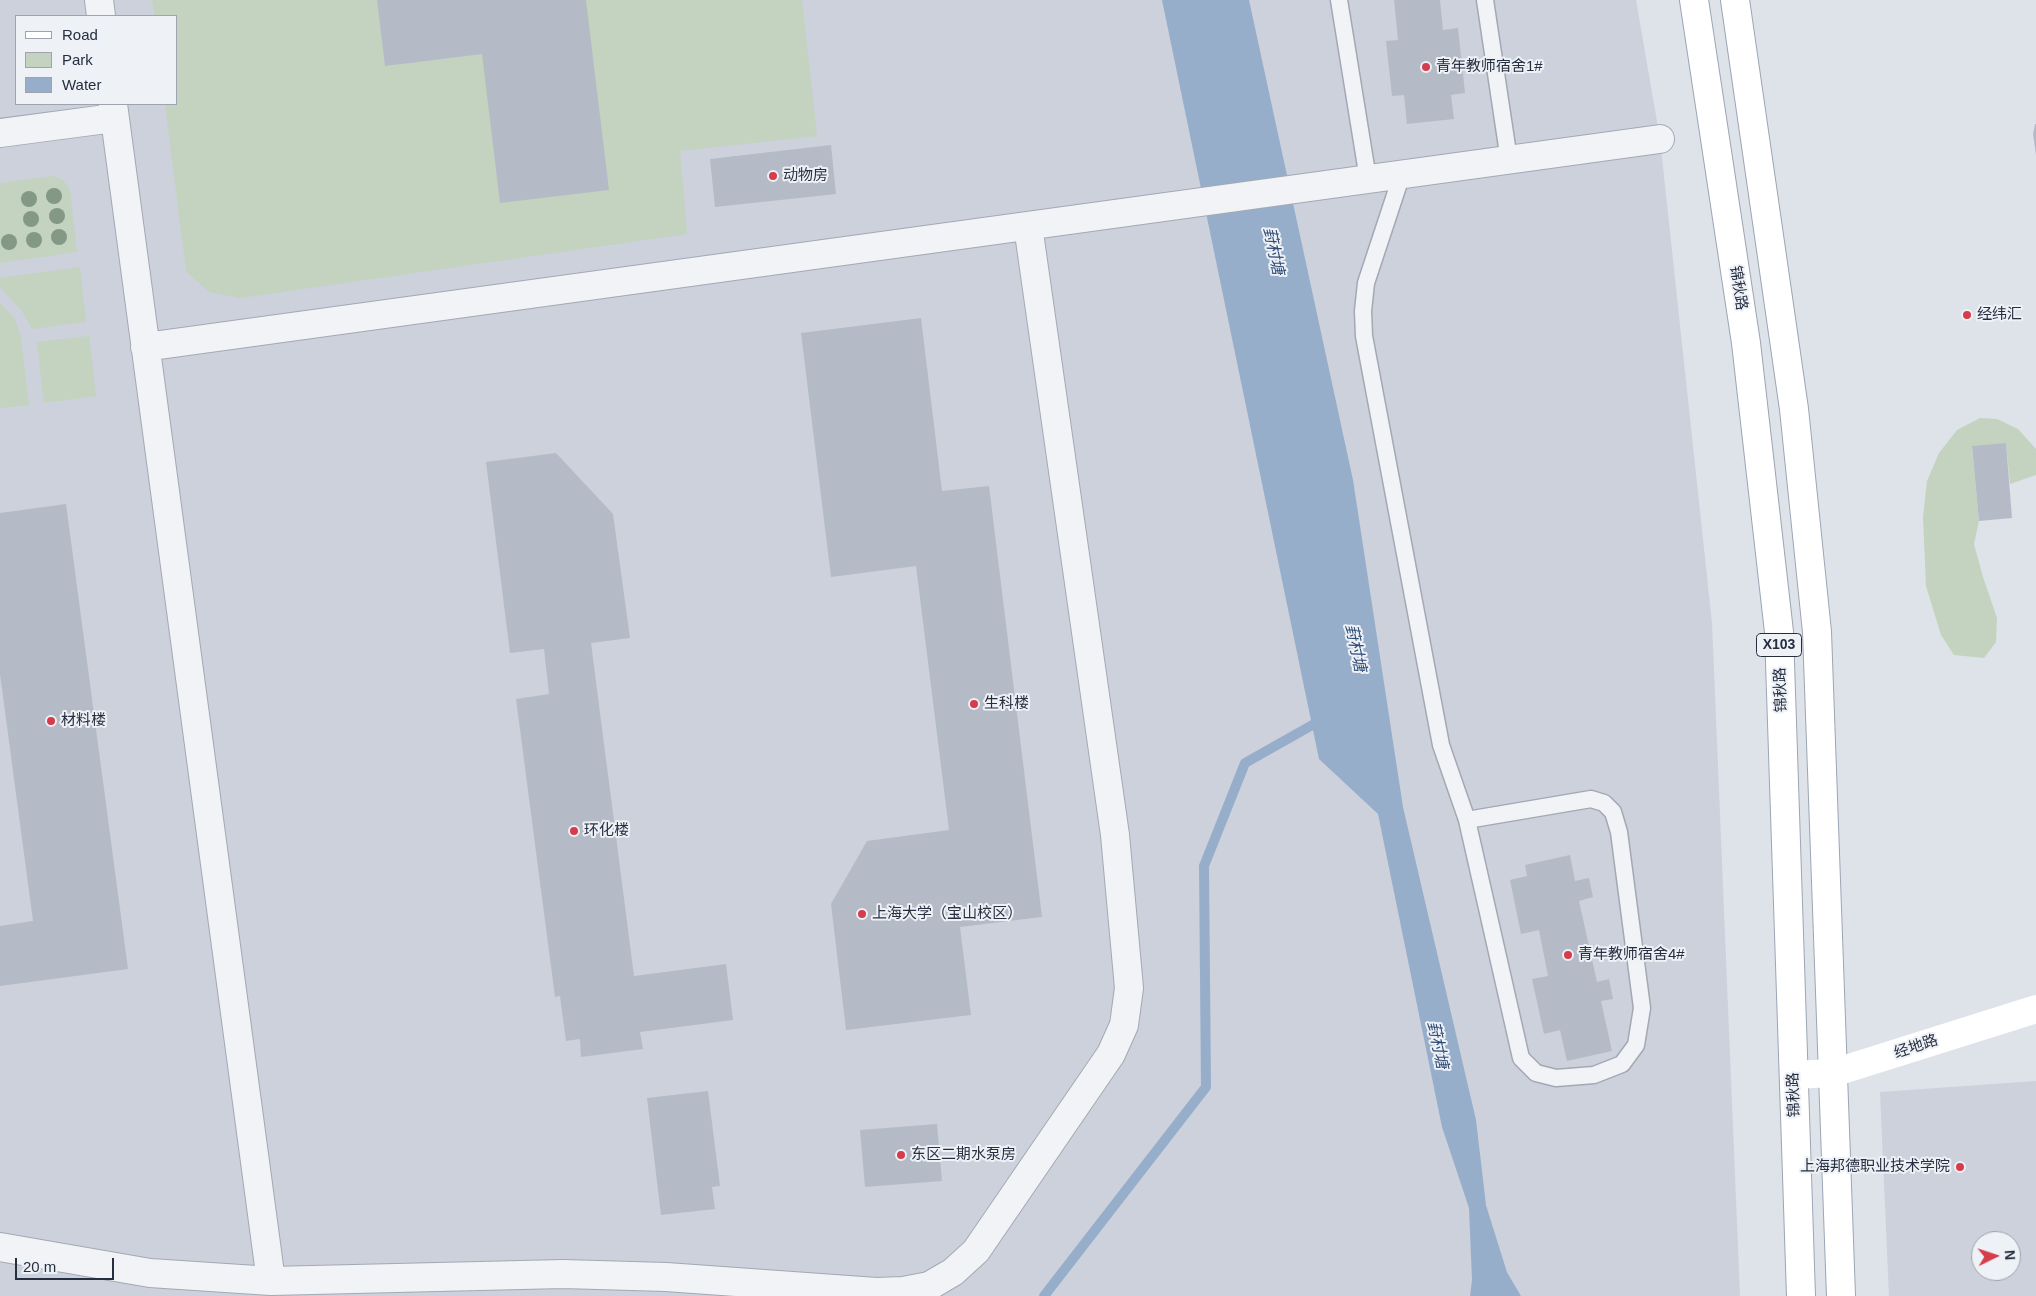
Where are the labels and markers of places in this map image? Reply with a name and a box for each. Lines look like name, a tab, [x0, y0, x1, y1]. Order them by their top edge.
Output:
place label: 青年教师宿舍1#	[1436, 58, 1543, 76]
marker: 青年教师宿舍1#	[1420, 61, 1432, 73]
place label: 动物房	[783, 167, 828, 185]
marker: 动物房	[767, 170, 779, 182]
place label: 经纬汇	[1977, 306, 2022, 324]
marker: 经纬汇	[1961, 309, 1973, 321]
place label: 生科楼	[984, 695, 1029, 713]
marker: 生科楼	[968, 698, 980, 710]
place label: 材料楼	[61, 712, 106, 730]
marker: 材料楼	[45, 715, 57, 727]
place label: 环化楼	[584, 822, 629, 840]
marker: 环化楼	[568, 825, 580, 837]
place label: 上海大学（宝山校区）	[872, 905, 1022, 923]
marker: 上海大学（宝山校区）	[856, 908, 868, 920]
place label: 青年教师宿舍4#	[1578, 946, 1685, 964]
marker: 青年教师宿舍4#	[1562, 949, 1574, 961]
place label: 东区二期水泵房	[911, 1146, 1016, 1164]
marker: 东区二期水泵房	[895, 1149, 907, 1161]
place label: 上海邦德职业技术学院	[1800, 1158, 1950, 1176]
marker: 上海邦德职业技术学院	[1954, 1161, 1966, 1173]

